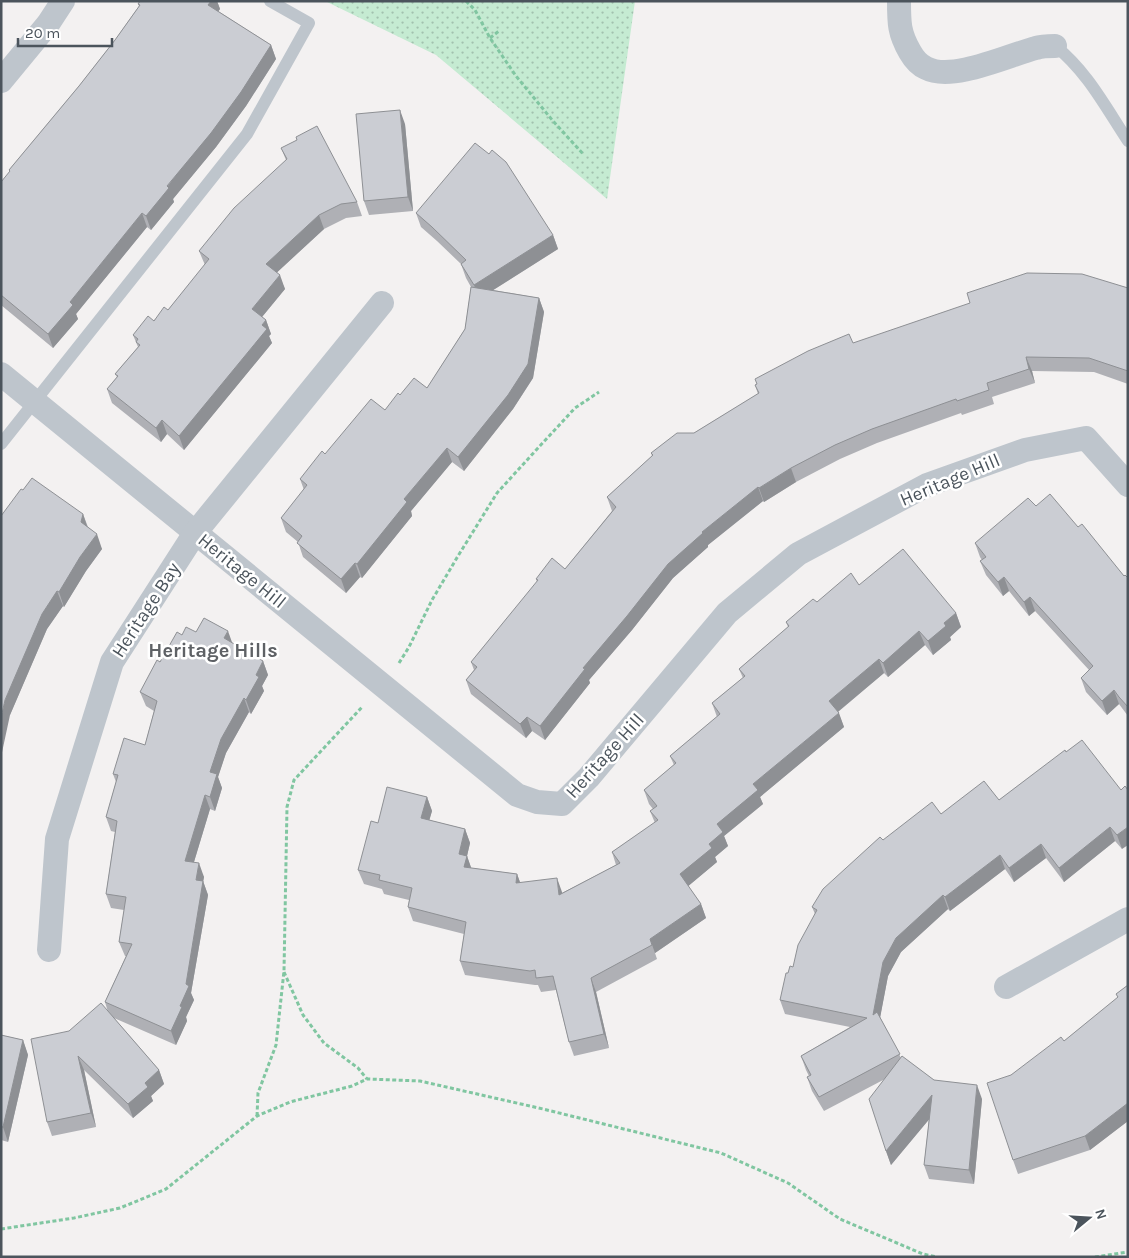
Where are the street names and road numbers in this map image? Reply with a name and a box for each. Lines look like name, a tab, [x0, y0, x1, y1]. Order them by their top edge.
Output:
street label: Heritage Hill	[897, 449, 1003, 511]
street label: Heritage Hill	[194, 529, 290, 613]
street label: Heritage Bay	[107, 558, 185, 662]
street label: Heritage Hill	[561, 709, 649, 803]

